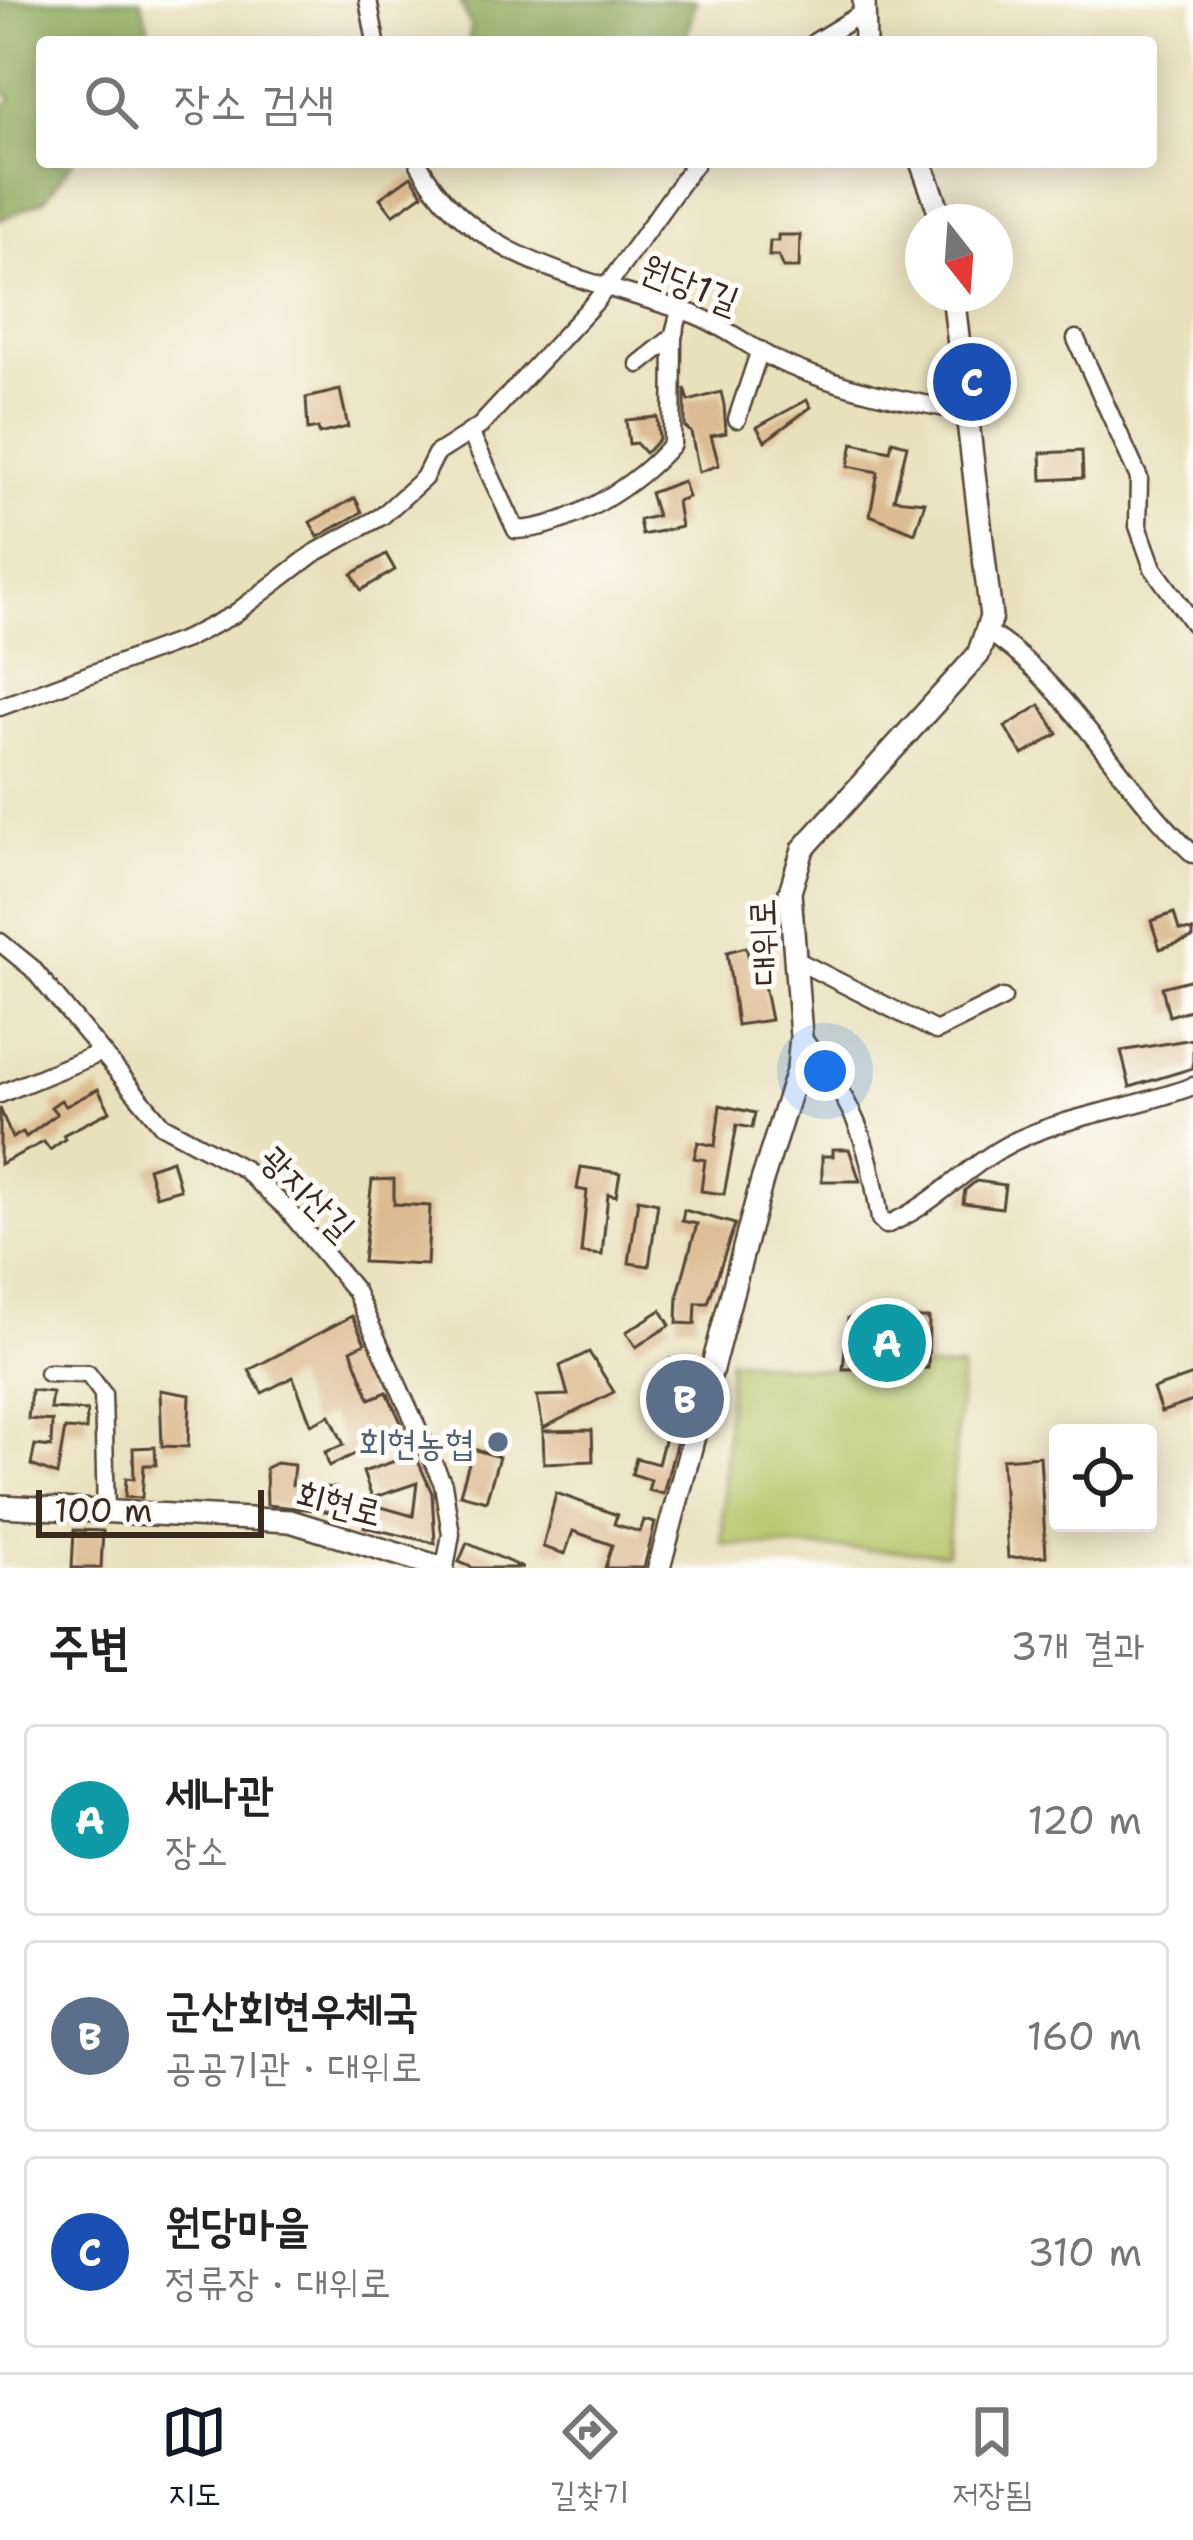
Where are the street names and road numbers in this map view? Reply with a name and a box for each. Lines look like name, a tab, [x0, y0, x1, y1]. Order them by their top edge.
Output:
street label: 원당1길	[634, 243, 746, 325]
street label: 대위로	[737, 898, 789, 986]
street label: 광지산길	[250, 1135, 366, 1251]
street label: 회현로	[291, 1469, 387, 1537]

